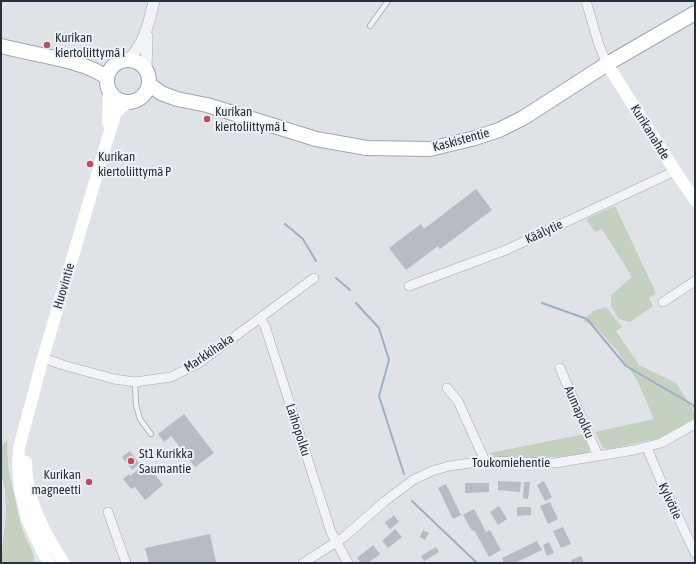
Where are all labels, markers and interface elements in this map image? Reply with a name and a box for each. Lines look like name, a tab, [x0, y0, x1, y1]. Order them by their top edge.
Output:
place label: Kurikan kiertoliittymä I	[55, 30, 125, 61]
marker: Kurikan kiertoliittymä I	[42, 40, 52, 50]
street label: Kurikanahde	[627, 102, 673, 162]
place label: Kurikan kiertoliittymä L	[215, 104, 287, 135]
marker: Kurikan kiertoliittymä L	[202, 114, 212, 124]
street label: Kaskistentie	[431, 125, 491, 155]
place label: Kurikan kiertoliittymä P	[98, 149, 171, 180]
marker: Kurikan kiertoliittymä P	[85, 159, 95, 169]
street label: Käälytie	[523, 217, 565, 247]
street label: Huovintie	[50, 261, 78, 311]
street label: Markkihaka	[181, 331, 237, 375]
street label: Aumapolku	[561, 383, 597, 441]
street label: Laihopolku	[282, 402, 314, 458]
place label: St1 Kurikka Saumantie	[139, 446, 193, 477]
street label: Toukomiehentie	[472, 455, 550, 471]
marker: St1 Kurikka Saumantie	[126, 456, 136, 466]
place label: Kurikan magneetti	[31, 467, 81, 498]
marker: Kurikan magneetti	[84, 477, 94, 487]
street label: Kylvötie	[655, 480, 685, 522]

